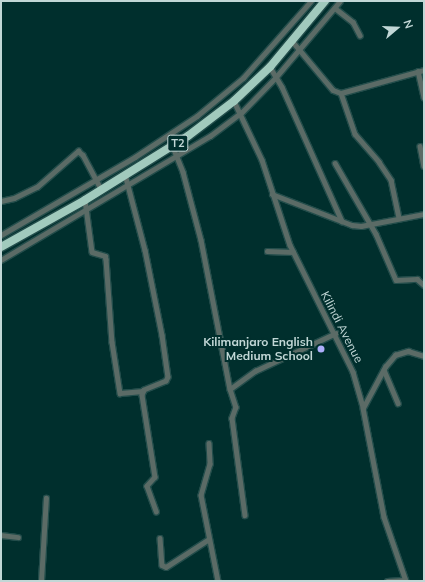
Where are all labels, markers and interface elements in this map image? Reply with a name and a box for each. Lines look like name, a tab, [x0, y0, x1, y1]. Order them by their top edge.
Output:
north arrow	[377, 8, 417, 48]
text: N	[400, 18, 416, 30]
road number: T2	[167, 134, 189, 152]
street label: Kilindi Avenue	[318, 289, 366, 365]
place label: Kilimanjaro English Medium School	[203, 335, 313, 363]
marker: Kilimanjaro English Medium School	[316, 344, 326, 354]

